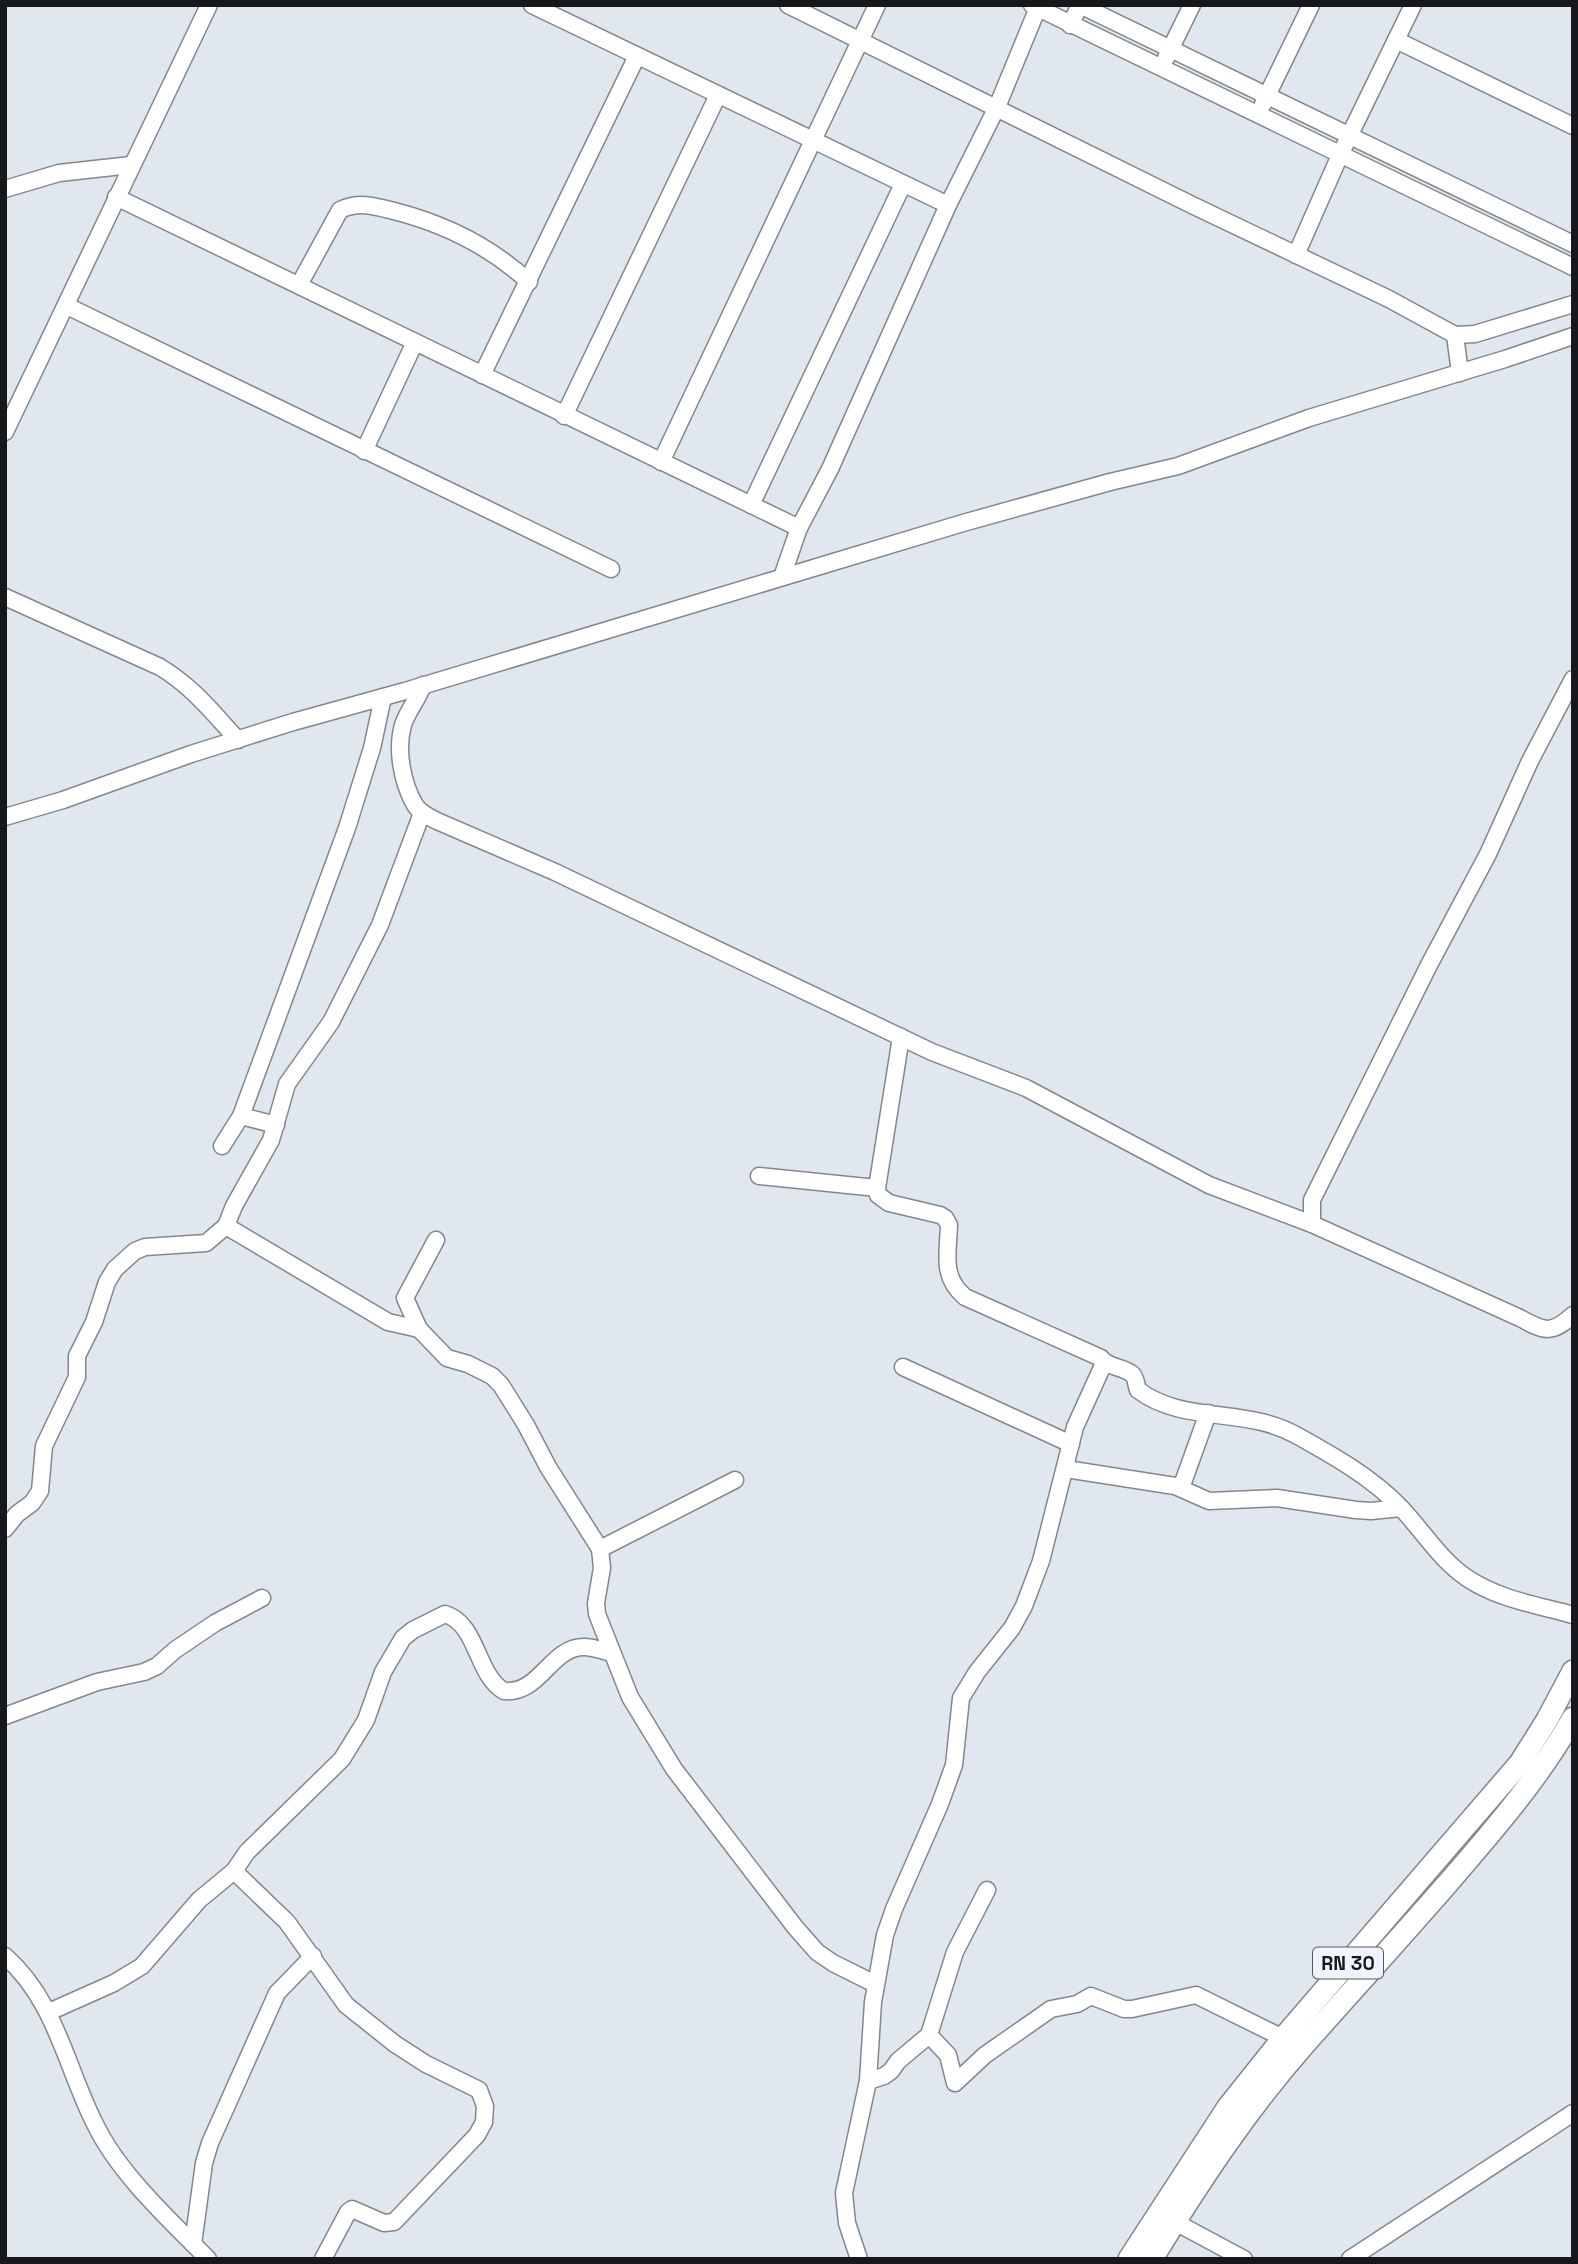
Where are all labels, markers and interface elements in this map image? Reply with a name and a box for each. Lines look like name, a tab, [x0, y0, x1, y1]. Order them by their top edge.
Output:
road number: RN 30	[1313, 1948, 1383, 1979]

